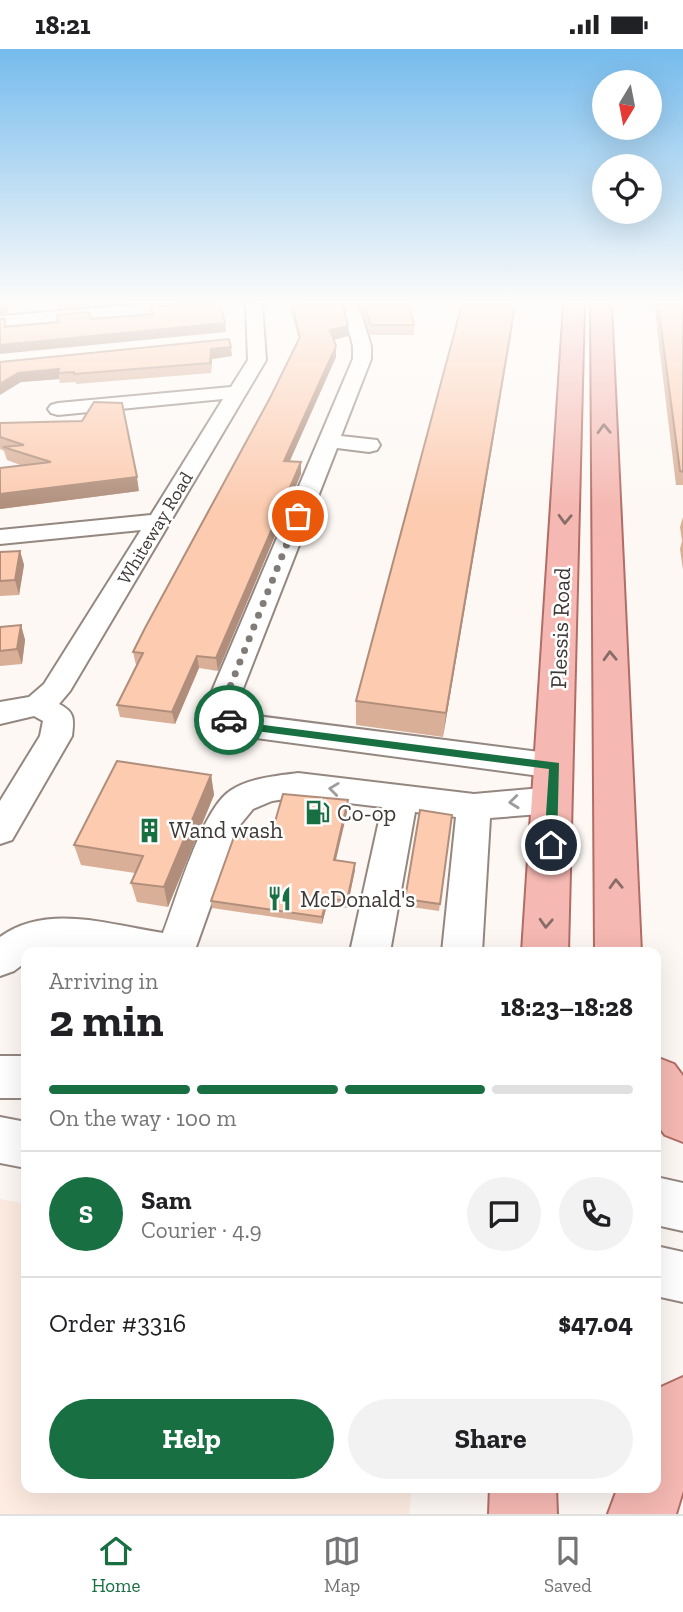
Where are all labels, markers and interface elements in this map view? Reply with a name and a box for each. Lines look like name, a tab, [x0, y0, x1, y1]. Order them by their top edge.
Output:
text: 18:21	[35, 9, 90, 41]
north arrow	[592, 70, 662, 140]
map controls	[592, 70, 662, 224]
button: locate	[592, 154, 662, 224]
one-way arrow	[596, 423, 611, 434]
street label: Whiteway Road	[112, 467, 198, 588]
pin	[268, 486, 328, 546]
icon: bag	[279, 497, 317, 535]
one-way arrow	[557, 514, 572, 525]
street label: Plessis Road	[544, 566, 576, 689]
one-way arrow	[602, 651, 617, 662]
courier	[194, 685, 264, 755]
icon: car	[210, 701, 248, 739]
one-way arrow	[328, 782, 339, 797]
one-way arrow	[508, 794, 519, 809]
fuel station icon: Co-op	[303, 799, 331, 827]
place label: Co-op	[337, 799, 396, 827]
pin	[521, 815, 581, 875]
building icon: Wand wash	[135, 816, 163, 844]
place label: Wand wash	[169, 816, 283, 844]
icon: home	[532, 826, 570, 864]
one-way arrow	[608, 878, 624, 889]
restaurant icon: McDonald's	[266, 885, 294, 913]
place label: McDonald's	[300, 885, 415, 913]
one-way arrow	[539, 918, 554, 929]
text: Arriving in	[49, 967, 158, 995]
text: 18:23–18:28	[501, 991, 633, 1023]
text: 2 min	[49, 993, 164, 1048]
text: On the way · 100 m	[49, 1104, 236, 1132]
button: chat	[467, 1177, 541, 1251]
button: phone	[559, 1177, 633, 1251]
text: Sam	[141, 1184, 191, 1216]
text: S	[79, 1198, 93, 1230]
text: Courier · 4.9	[141, 1216, 262, 1244]
text: Order #3316	[49, 1307, 186, 1339]
text: $47.04	[558, 1307, 633, 1339]
button: Help	[49, 1399, 334, 1479]
button: Share	[348, 1399, 633, 1479]
tab: Home	[91, 1532, 140, 1597]
tab: Map	[323, 1532, 361, 1597]
tab: Saved	[544, 1532, 592, 1597]

